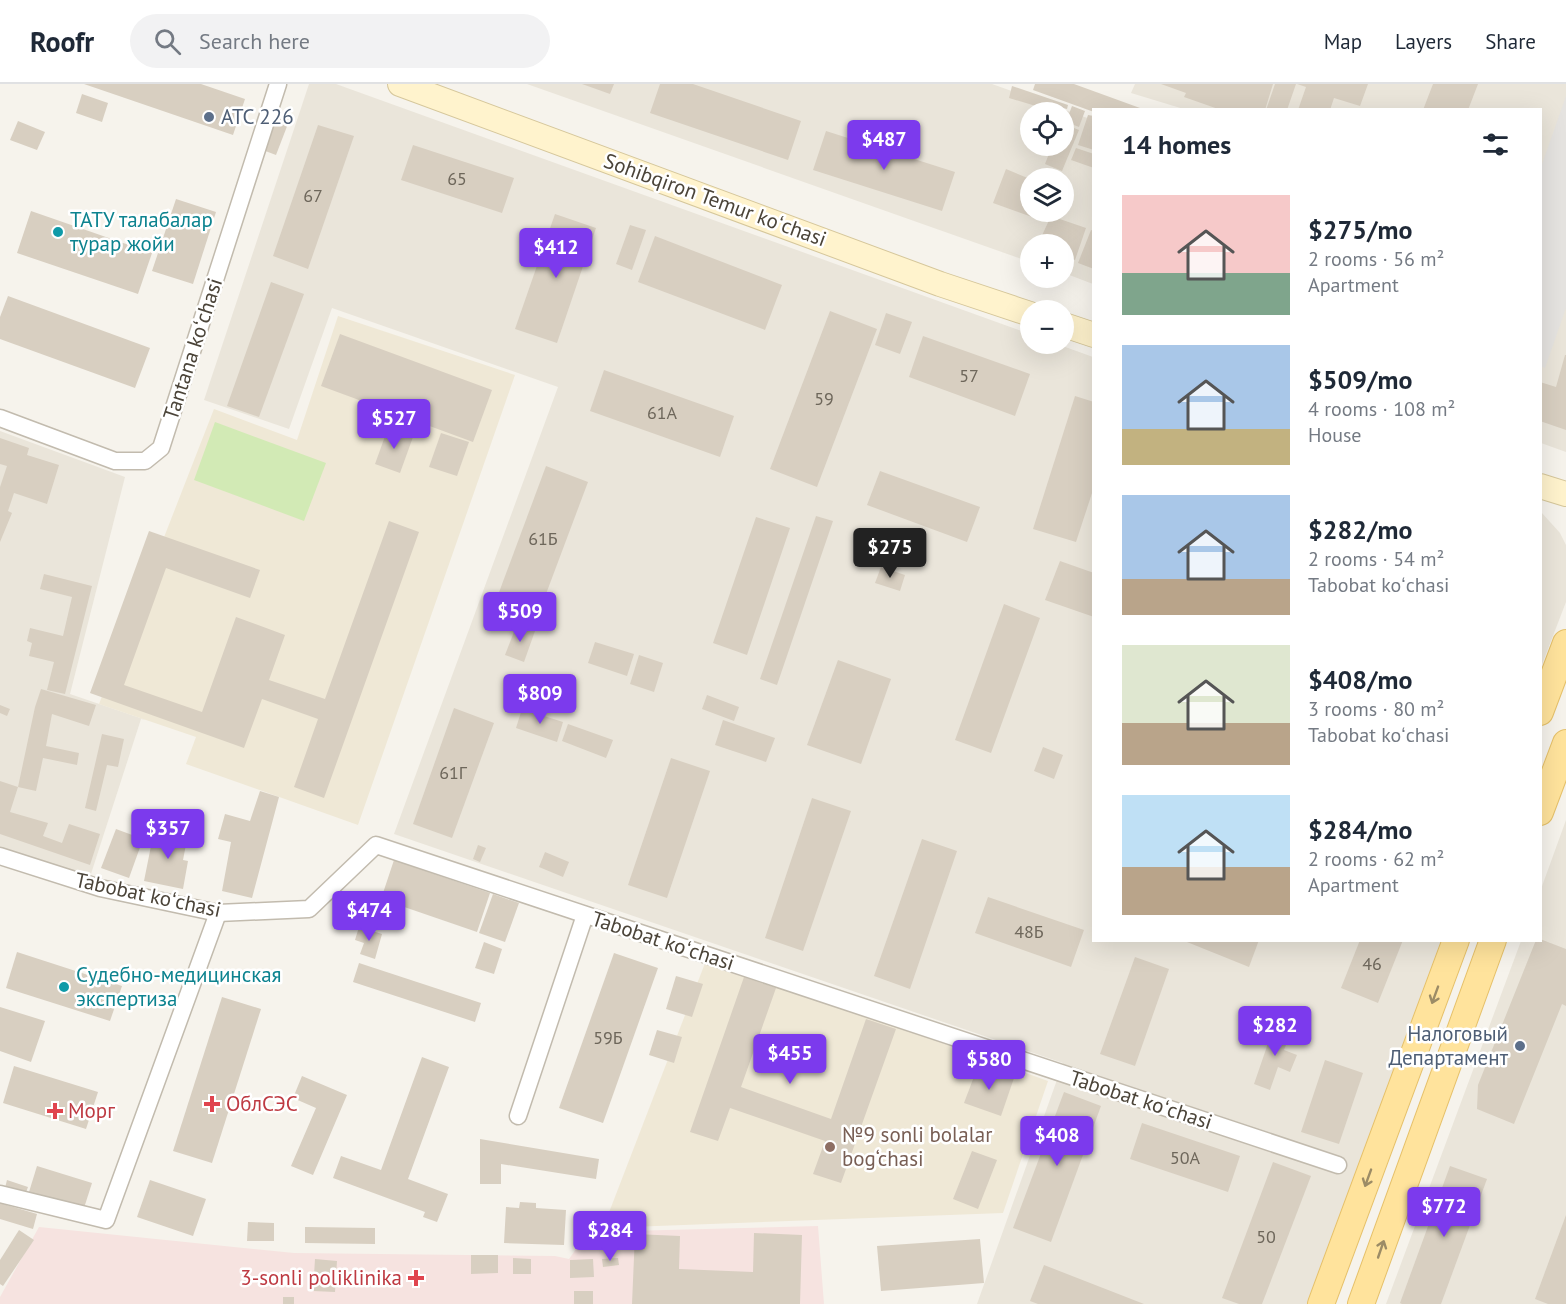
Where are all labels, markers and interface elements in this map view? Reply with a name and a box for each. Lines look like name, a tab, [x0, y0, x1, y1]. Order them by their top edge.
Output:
search box	[130, 14, 550, 68]
text: Roofr	[30, 23, 94, 60]
icon: search	[151, 25, 184, 58]
text: Search here	[199, 27, 310, 55]
text: Map	[1324, 28, 1362, 55]
text: Layers	[1395, 28, 1452, 55]
text: Share	[1485, 28, 1536, 55]
map controls	[1020, 102, 1074, 354]
button: locate	[1020, 102, 1074, 156]
place label: АТС 226	[221, 103, 294, 130]
marker: АТС 226	[202, 110, 216, 124]
pin: $487	[848, 120, 920, 171]
text: $487	[861, 126, 907, 152]
text: 14 homes	[1122, 128, 1231, 161]
icon: filters	[1479, 128, 1512, 161]
street label: Sohibqiron Temur koʻchasi	[600, 147, 830, 252]
house number: 65	[447, 167, 467, 190]
button: layers	[1020, 168, 1074, 222]
house number: 67	[303, 184, 323, 207]
place label: ТАТУ талабалар турар жойи	[70, 206, 213, 257]
text: $275/mo	[1308, 213, 1412, 246]
icon: home	[1170, 219, 1242, 291]
marker: ТАТУ талабалар турар жойи	[51, 225, 65, 239]
pin: $412	[520, 228, 592, 279]
text: $412	[533, 234, 579, 260]
button: +	[1020, 234, 1074, 288]
text: 2 rooms · 56 m²	[1308, 246, 1444, 272]
text: Apartment	[1308, 272, 1399, 298]
street label: Tantana koʻchasi	[157, 274, 228, 423]
button: −	[1020, 300, 1074, 354]
text: $509/mo	[1308, 363, 1412, 396]
house number: 57	[959, 364, 979, 387]
icon: home	[1170, 369, 1242, 441]
house number: 59	[814, 387, 834, 410]
text: 4 rooms · 108 m²	[1308, 396, 1455, 422]
pin: $527	[358, 399, 430, 450]
house number: 61А	[647, 401, 678, 424]
text: $527	[371, 405, 417, 431]
text: House	[1308, 422, 1362, 448]
text: $282/mo	[1308, 513, 1412, 546]
icon: home	[1170, 519, 1242, 591]
house number: 61Б	[528, 527, 558, 550]
pin: $275	[854, 528, 926, 579]
text: $275	[867, 534, 913, 560]
text: 2 rooms · 54 m²	[1308, 546, 1444, 572]
text: Tabobat koʻchasi	[1308, 572, 1449, 598]
pin: $509	[484, 592, 556, 643]
text: $509	[497, 598, 543, 624]
text: $408/mo	[1308, 663, 1412, 696]
icon: home	[1170, 669, 1242, 741]
pin: $809	[504, 674, 576, 725]
text: $809	[517, 680, 563, 706]
text: 3 rooms · 80 m²	[1308, 696, 1444, 722]
text: Tabobat koʻchasi	[1308, 722, 1449, 748]
house number: 61Г	[439, 761, 468, 784]
pin: $357	[132, 809, 204, 860]
text: $284/mo	[1308, 813, 1412, 846]
text: $357	[145, 815, 191, 841]
icon: home	[1170, 819, 1242, 891]
text: 2 rooms · 62 m²	[1308, 846, 1444, 872]
street label: Tabobat koʻchasi	[73, 866, 224, 923]
text: Apartment	[1308, 872, 1399, 898]
pin: $474	[333, 891, 405, 942]
text: $474	[346, 897, 392, 923]
street label: Tabobat koʻchasi	[588, 905, 738, 976]
house number: 48Б	[1014, 920, 1044, 943]
house number: 46	[1362, 952, 1382, 975]
place label: Судебно-медицинская экспертиза	[76, 961, 282, 1012]
marker: Судебно-медицинская экспертиза	[57, 980, 71, 994]
one-way arrow	[1429, 986, 1440, 1004]
pin: $282	[1239, 1006, 1311, 1057]
text: $282	[1252, 1012, 1298, 1038]
place label: Налоговый Департамент	[1388, 1020, 1509, 1071]
house number: 59Б	[593, 1026, 623, 1049]
pin: $455	[754, 1034, 826, 1085]
marker: Налоговый Департамент	[1513, 1039, 1527, 1053]
text: $455	[767, 1040, 813, 1066]
pin: $580	[953, 1040, 1025, 1091]
text: $580	[966, 1046, 1012, 1072]
street label: Tabobat koʻchasi	[1066, 1064, 1216, 1135]
place label: ОблСЭС	[226, 1090, 298, 1117]
marker: ОблСЭС	[203, 1095, 221, 1113]
place label: Морг	[68, 1097, 115, 1124]
marker: Морг	[46, 1102, 64, 1120]
pin: $408	[1021, 1116, 1093, 1167]
place label: №9 sonli bolalar bog‘chasi	[842, 1121, 992, 1172]
text: $408	[1034, 1122, 1080, 1148]
marker: №9 sonli bolalar bog‘chasi	[823, 1140, 837, 1154]
house number: 50А	[1170, 1146, 1201, 1169]
one-way arrow	[1361, 1168, 1372, 1187]
pin: $772	[1408, 1187, 1480, 1238]
text: $772	[1421, 1193, 1467, 1219]
pin: $284	[574, 1211, 646, 1262]
text: $284	[587, 1217, 633, 1243]
house number: 50	[1256, 1225, 1276, 1248]
one-way arrow	[1376, 1240, 1387, 1259]
place label: 3-sonli poliklinika	[240, 1264, 402, 1291]
marker: 3-sonli poliklinika	[407, 1269, 425, 1287]

